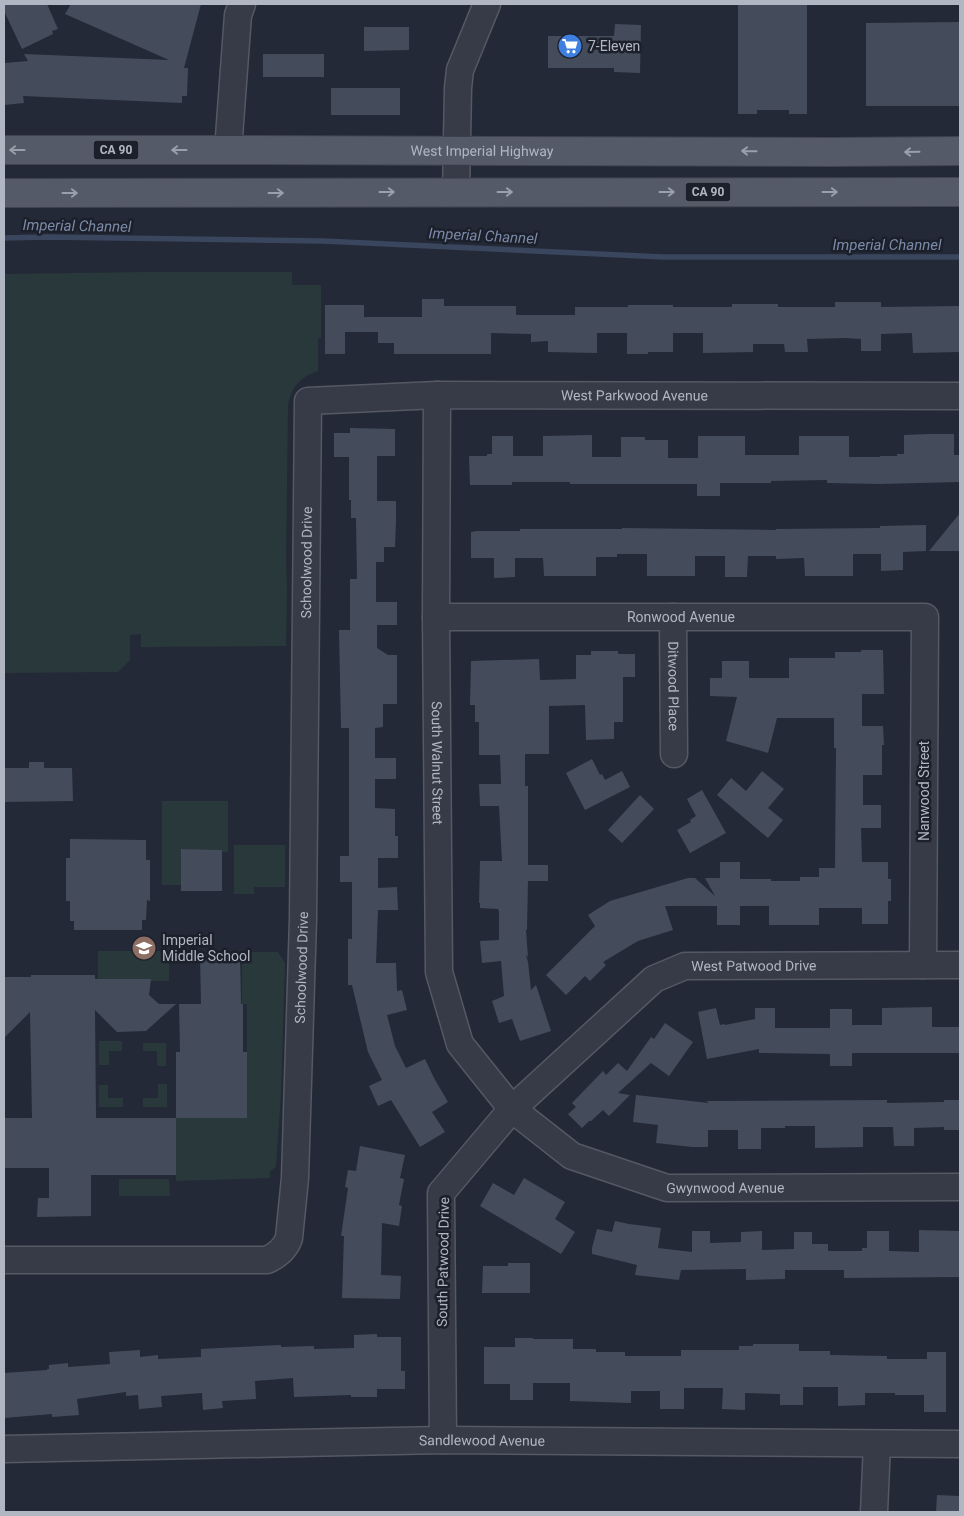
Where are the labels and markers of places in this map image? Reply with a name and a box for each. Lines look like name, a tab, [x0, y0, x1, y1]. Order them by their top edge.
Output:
supermarket icon: 7-Eleven	[557, 33, 583, 59]
place label: 7-Eleven	[588, 38, 640, 54]
place label: Imperial Middle School	[162, 932, 250, 964]
school or university icon: Imperial Middle School	[131, 935, 157, 961]

